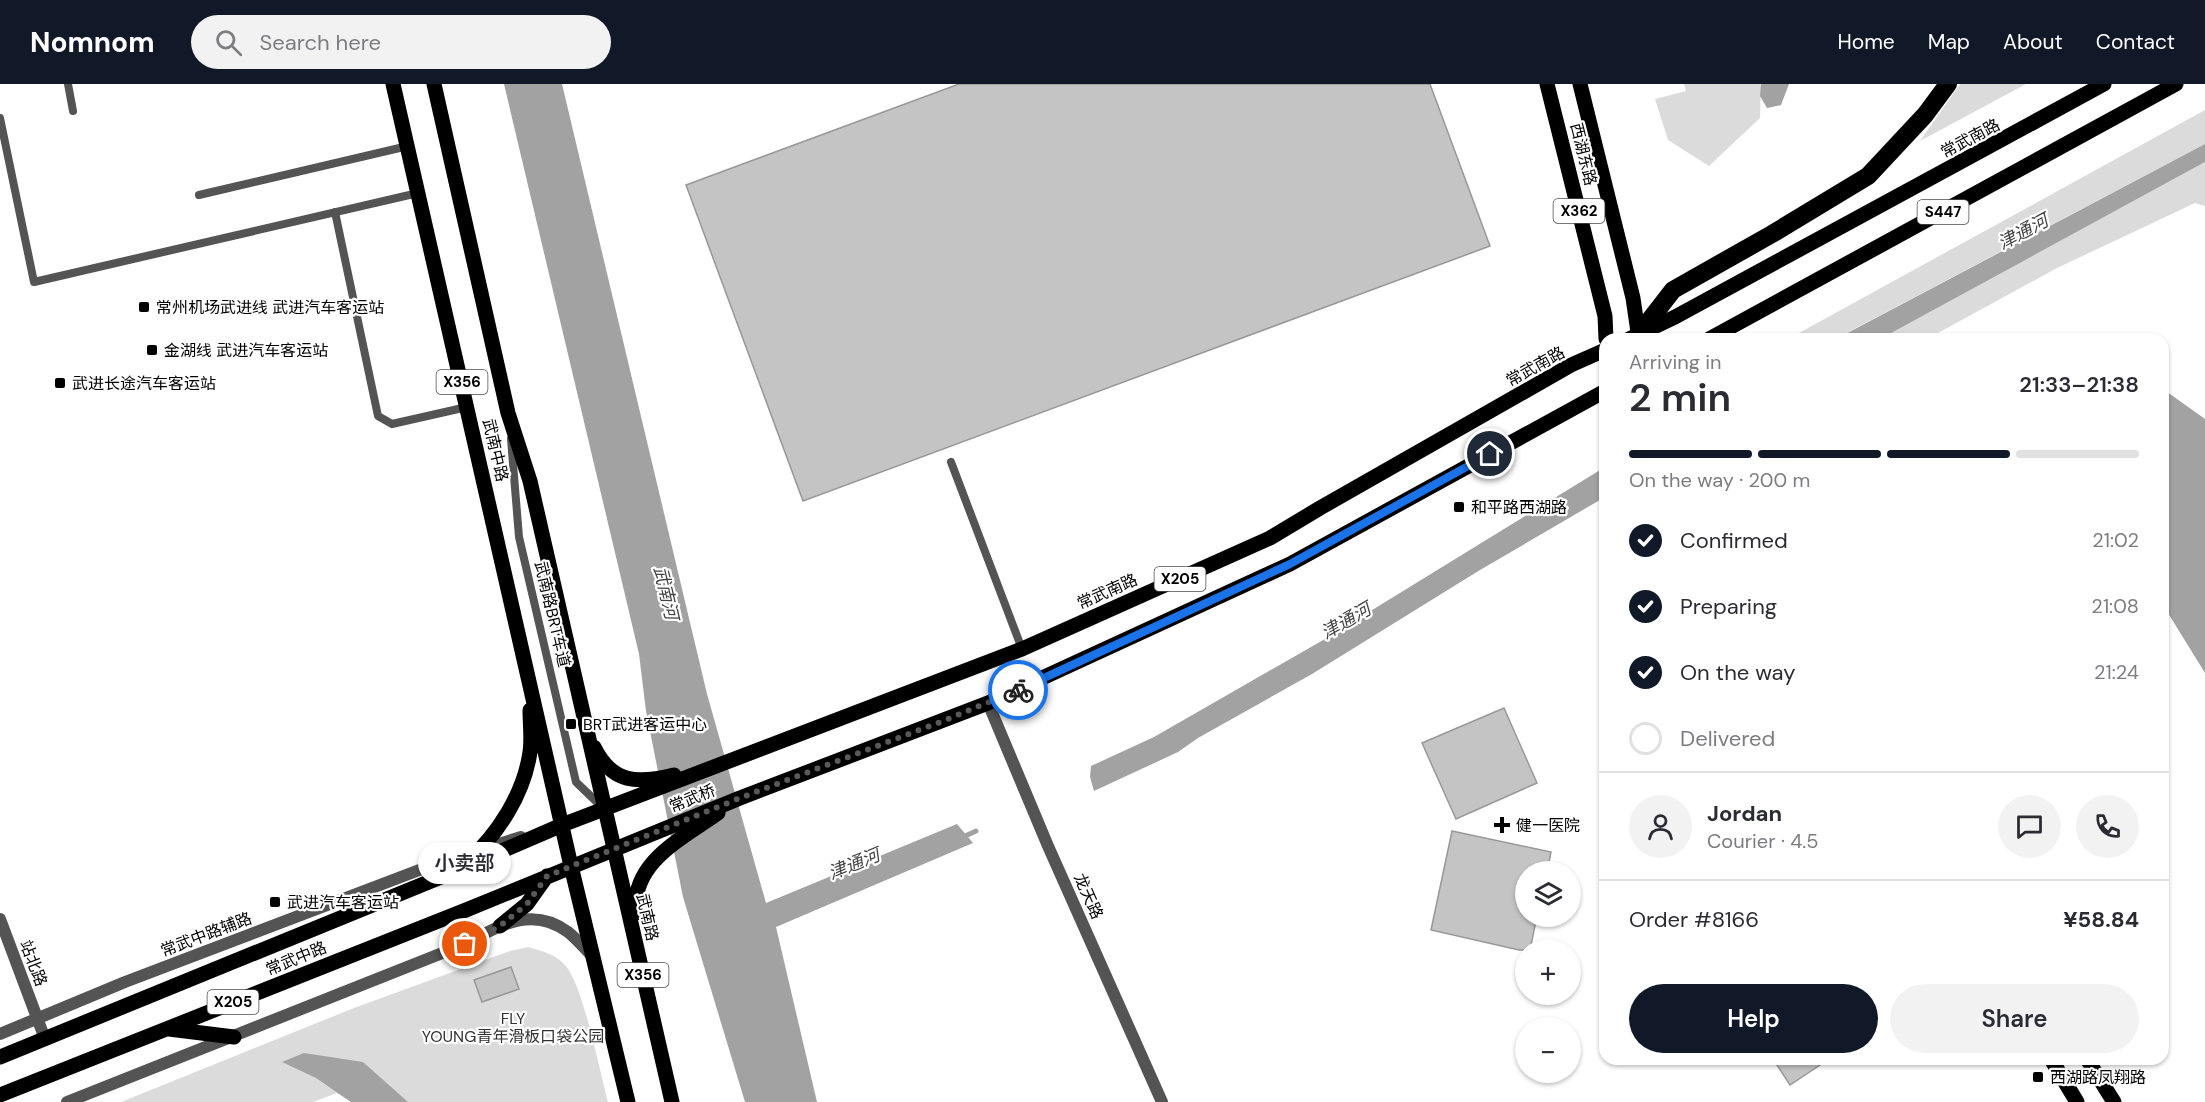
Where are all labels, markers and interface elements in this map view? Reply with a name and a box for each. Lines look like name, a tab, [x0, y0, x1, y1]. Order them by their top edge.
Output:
search box	[191, 15, 611, 69]
text: Nomnom	[30, 24, 155, 61]
icon: search	[212, 26, 245, 59]
text: Search here	[260, 28, 381, 57]
text: Home	[1837, 28, 1895, 56]
text: Map	[1928, 28, 1970, 56]
text: About	[2003, 28, 2063, 56]
text: Contact	[2096, 28, 2175, 56]
street label: 常武南路	[1937, 114, 2003, 163]
street label: 西湖东路	[1566, 121, 1601, 188]
road number: X362	[1554, 199, 1604, 223]
road number: S447	[1918, 200, 1968, 224]
water label: 津通河	[1994, 207, 2055, 255]
place label: 常州机场武进线 武进汽车客运站	[156, 297, 384, 318]
marker: 常州机场武进线 武进汽车客运站	[137, 300, 151, 314]
place label: 金湖线 武进汽车客运站	[164, 340, 328, 361]
street label: 常武南路	[1502, 342, 1568, 391]
marker: 金湖线 武进汽车客运站	[145, 343, 159, 357]
text: Arriving in	[1629, 349, 1721, 375]
road number: X356	[436, 370, 488, 394]
text: 21:33–21:38	[2019, 370, 2139, 399]
text: 2 min	[1629, 372, 1731, 423]
place label: 武进长途汽车客运站	[72, 373, 216, 394]
marker: 武进长途汽车客运站	[53, 376, 67, 390]
street label: 武南中路	[478, 417, 513, 484]
pin	[1464, 428, 1515, 479]
icon: home	[1473, 437, 1506, 470]
text: On the way · 200 m	[1629, 467, 1810, 493]
place label: 和平路西湖路	[1471, 497, 1567, 518]
marker: 和平路西湖路	[1452, 500, 1466, 514]
icon: check	[1629, 524, 1662, 557]
text: Confirmed	[1680, 526, 1788, 555]
text: 21:02	[2092, 527, 2139, 553]
street label: 武南路BRT车道	[530, 559, 575, 669]
water label: 武南河	[648, 564, 684, 625]
road number: X205	[1154, 567, 1206, 591]
street label: 常武南路	[1074, 569, 1141, 614]
icon: check	[1629, 590, 1662, 623]
text: Preparing	[1680, 592, 1777, 621]
text: 21:08	[2091, 593, 2139, 619]
water label: 津通河	[1317, 596, 1378, 645]
icon: check	[1629, 656, 1662, 689]
text: On the way	[1680, 658, 1795, 687]
text: 21:24	[2094, 659, 2139, 685]
courier	[988, 660, 1048, 720]
icon: bike	[1002, 674, 1035, 707]
place label: BRT武进客运中心	[583, 714, 707, 735]
marker: BRT武进客运中心	[564, 717, 578, 731]
text: Delivered	[1680, 724, 1775, 753]
street label: 常武桥	[666, 780, 718, 817]
button: person	[1629, 795, 1692, 858]
button: chat	[1998, 795, 2061, 858]
button: phone	[2076, 795, 2139, 858]
text: Jordan	[1707, 799, 1782, 828]
place label: 健一医院	[1516, 815, 1580, 836]
marker: 健一医院	[1493, 816, 1511, 834]
text: Courier · 4.5	[1707, 828, 1819, 854]
callout: 小卖部	[418, 842, 512, 884]
water label: 津通河	[824, 842, 886, 885]
text: 小卖部	[435, 850, 495, 876]
map controls	[1515, 861, 1581, 1083]
button: layers	[1515, 861, 1581, 927]
street label: 龙天路	[1069, 870, 1108, 922]
street label: 武南路	[632, 891, 663, 943]
place label: 武进汽车客运站	[287, 892, 399, 913]
marker: 武进汽车客运站	[268, 895, 282, 909]
text: Order #8166	[1629, 905, 1759, 934]
text: ¥58.84	[2063, 905, 2139, 934]
street label: 常武中路辅路	[158, 907, 255, 961]
pin	[439, 918, 490, 969]
icon: bag	[448, 927, 481, 960]
street label: 站北路	[15, 937, 52, 989]
street label: 常武中路	[263, 937, 330, 980]
button: +	[1515, 939, 1581, 1005]
road number: X356	[618, 963, 668, 987]
button: Help	[1629, 984, 1878, 1053]
button: Share	[1890, 984, 2139, 1053]
road number: X205	[208, 990, 258, 1014]
park label: FLY YOUNG青年滑板口袋公园	[422, 1008, 604, 1047]
button: −	[1515, 1017, 1581, 1083]
place label: 西湖路凤翔路	[2050, 1067, 2146, 1088]
marker: 西湖路凤翔路	[2031, 1070, 2045, 1084]

